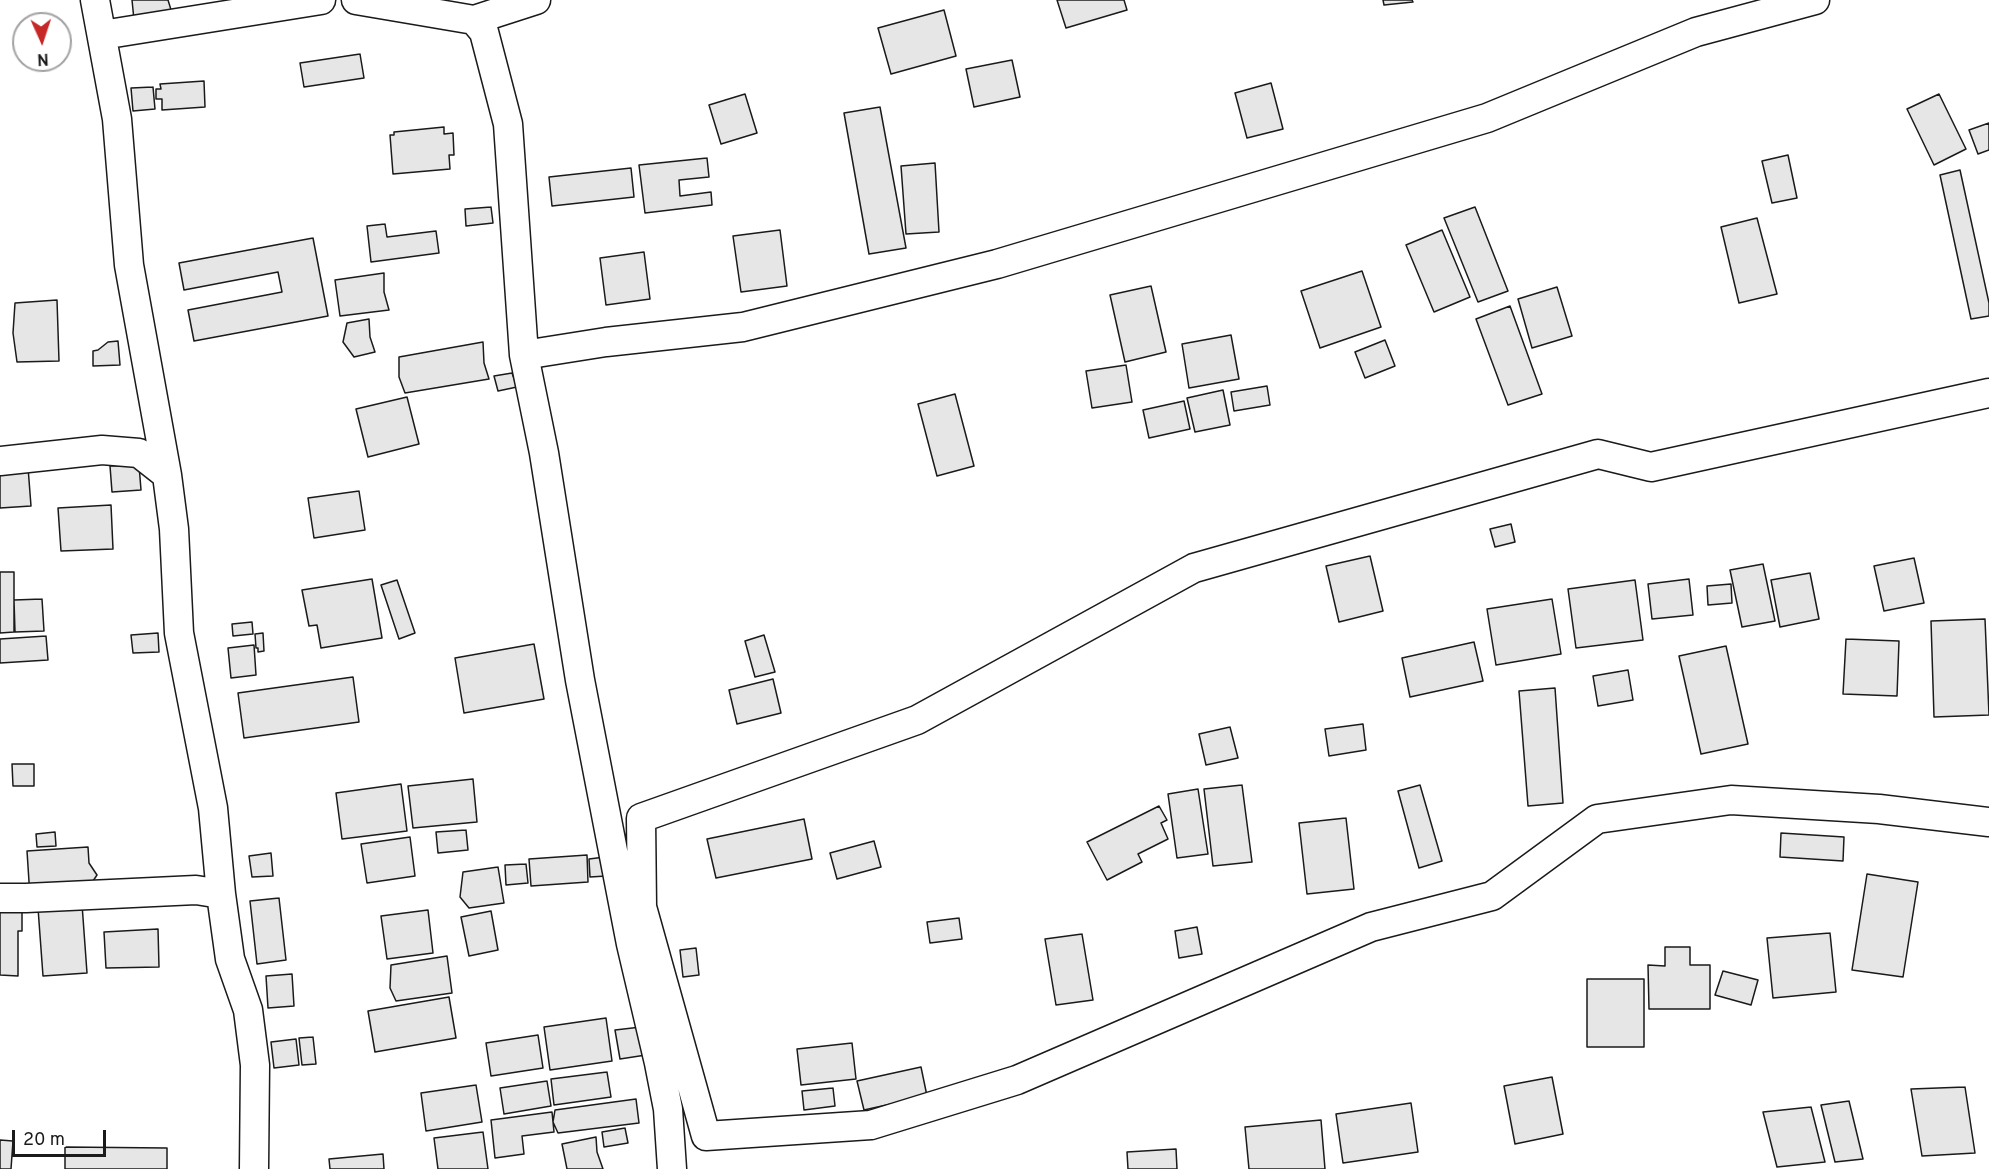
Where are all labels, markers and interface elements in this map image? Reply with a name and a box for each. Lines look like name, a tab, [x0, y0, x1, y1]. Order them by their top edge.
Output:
north arrow	[12, 12, 72, 72]
text: N	[37, 48, 49, 68]
scale bar	[15, 1118, 110, 1156]
text: 20 m	[23, 1129, 65, 1152]

